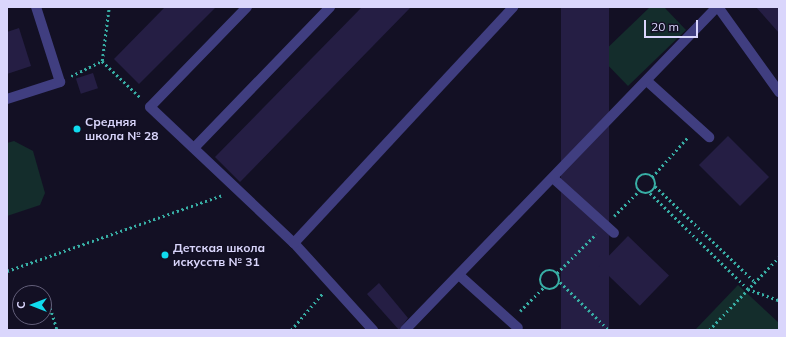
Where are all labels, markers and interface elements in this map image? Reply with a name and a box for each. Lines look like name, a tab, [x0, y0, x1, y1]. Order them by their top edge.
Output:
scale bar	[646, 12, 700, 38]
text: 20 m	[651, 19, 679, 34]
place label: Средняя школа № 28	[85, 115, 158, 143]
marker: Средняя школа № 28	[72, 124, 82, 134]
place label: Детская школа искусств № 31	[173, 241, 265, 269]
marker: Детская школа искусств № 31	[160, 250, 170, 260]
north arrow	[12, 285, 52, 325]
text: С	[14, 301, 28, 309]

